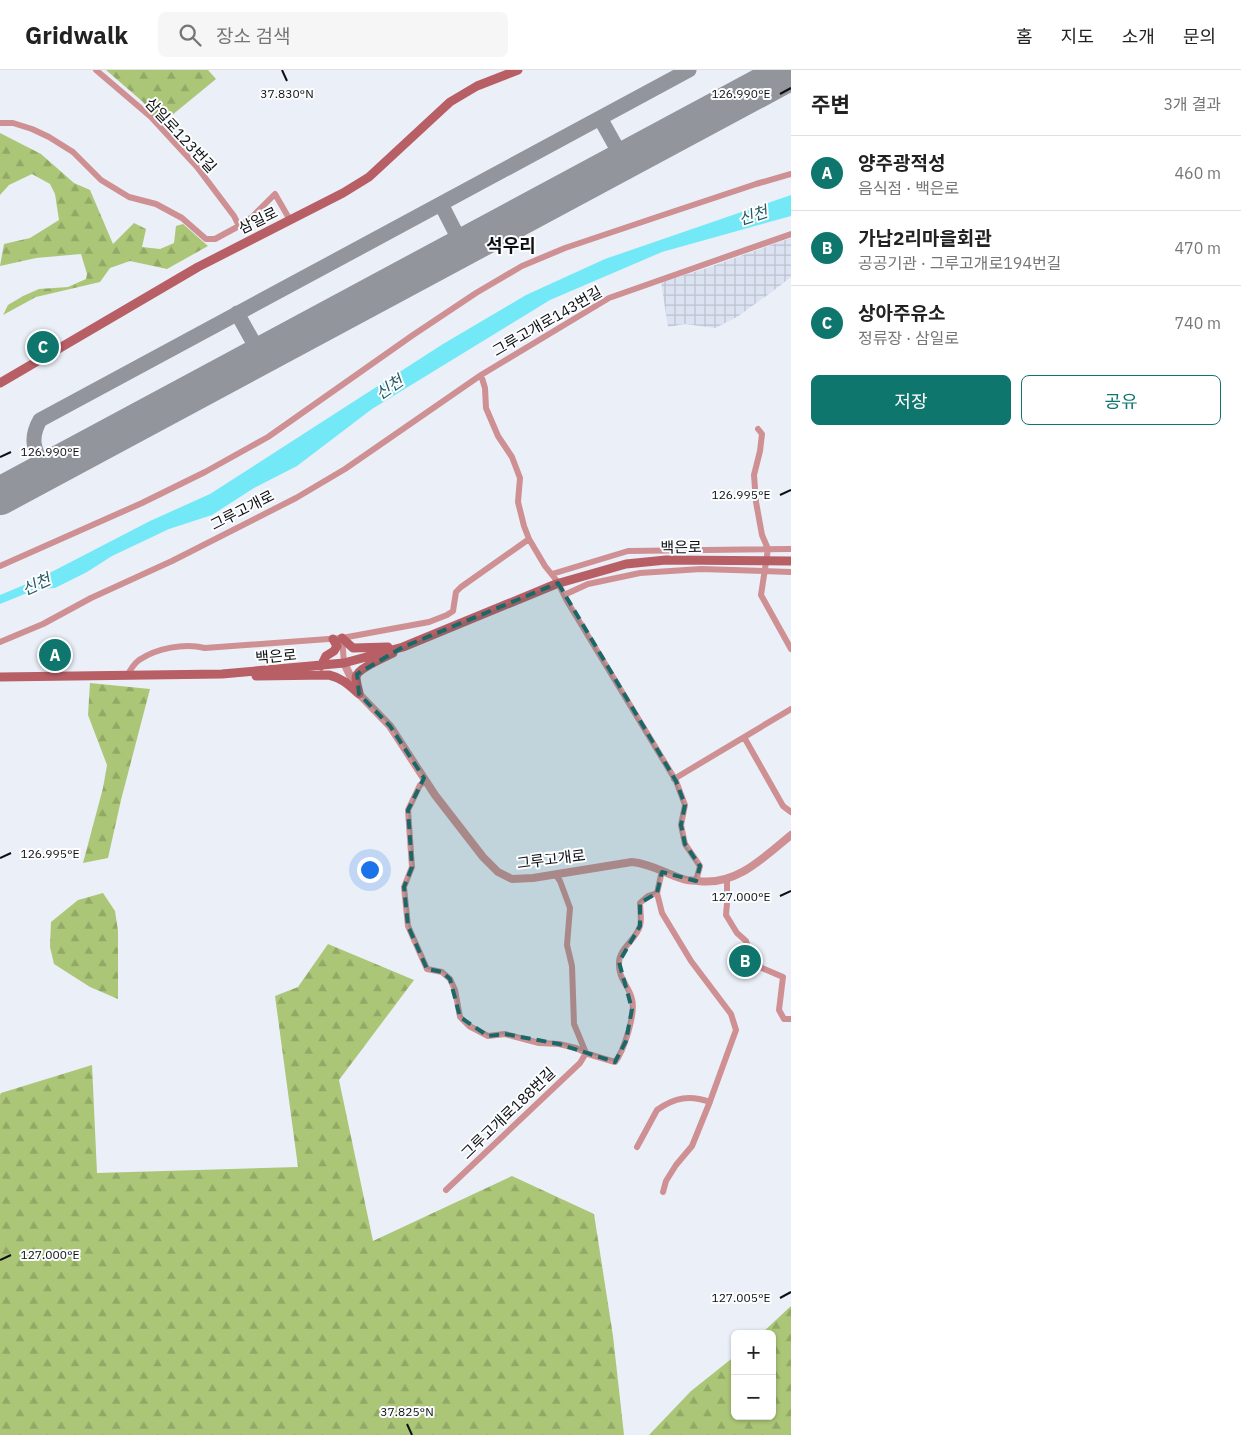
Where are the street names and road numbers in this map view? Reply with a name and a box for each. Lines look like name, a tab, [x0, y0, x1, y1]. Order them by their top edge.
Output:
street label: 삼일로123번길	[141, 93, 221, 177]
street label: 삼일로	[235, 202, 281, 238]
street label: 그루고개로143번길	[489, 282, 605, 360]
street label: 그루고개로	[207, 486, 277, 534]
street label: 백은로	[660, 537, 702, 557]
street label: 백은로	[255, 645, 297, 667]
street label: 그루고개로	[516, 845, 586, 873]
street label: 그루고개로188번길	[457, 1063, 559, 1163]

